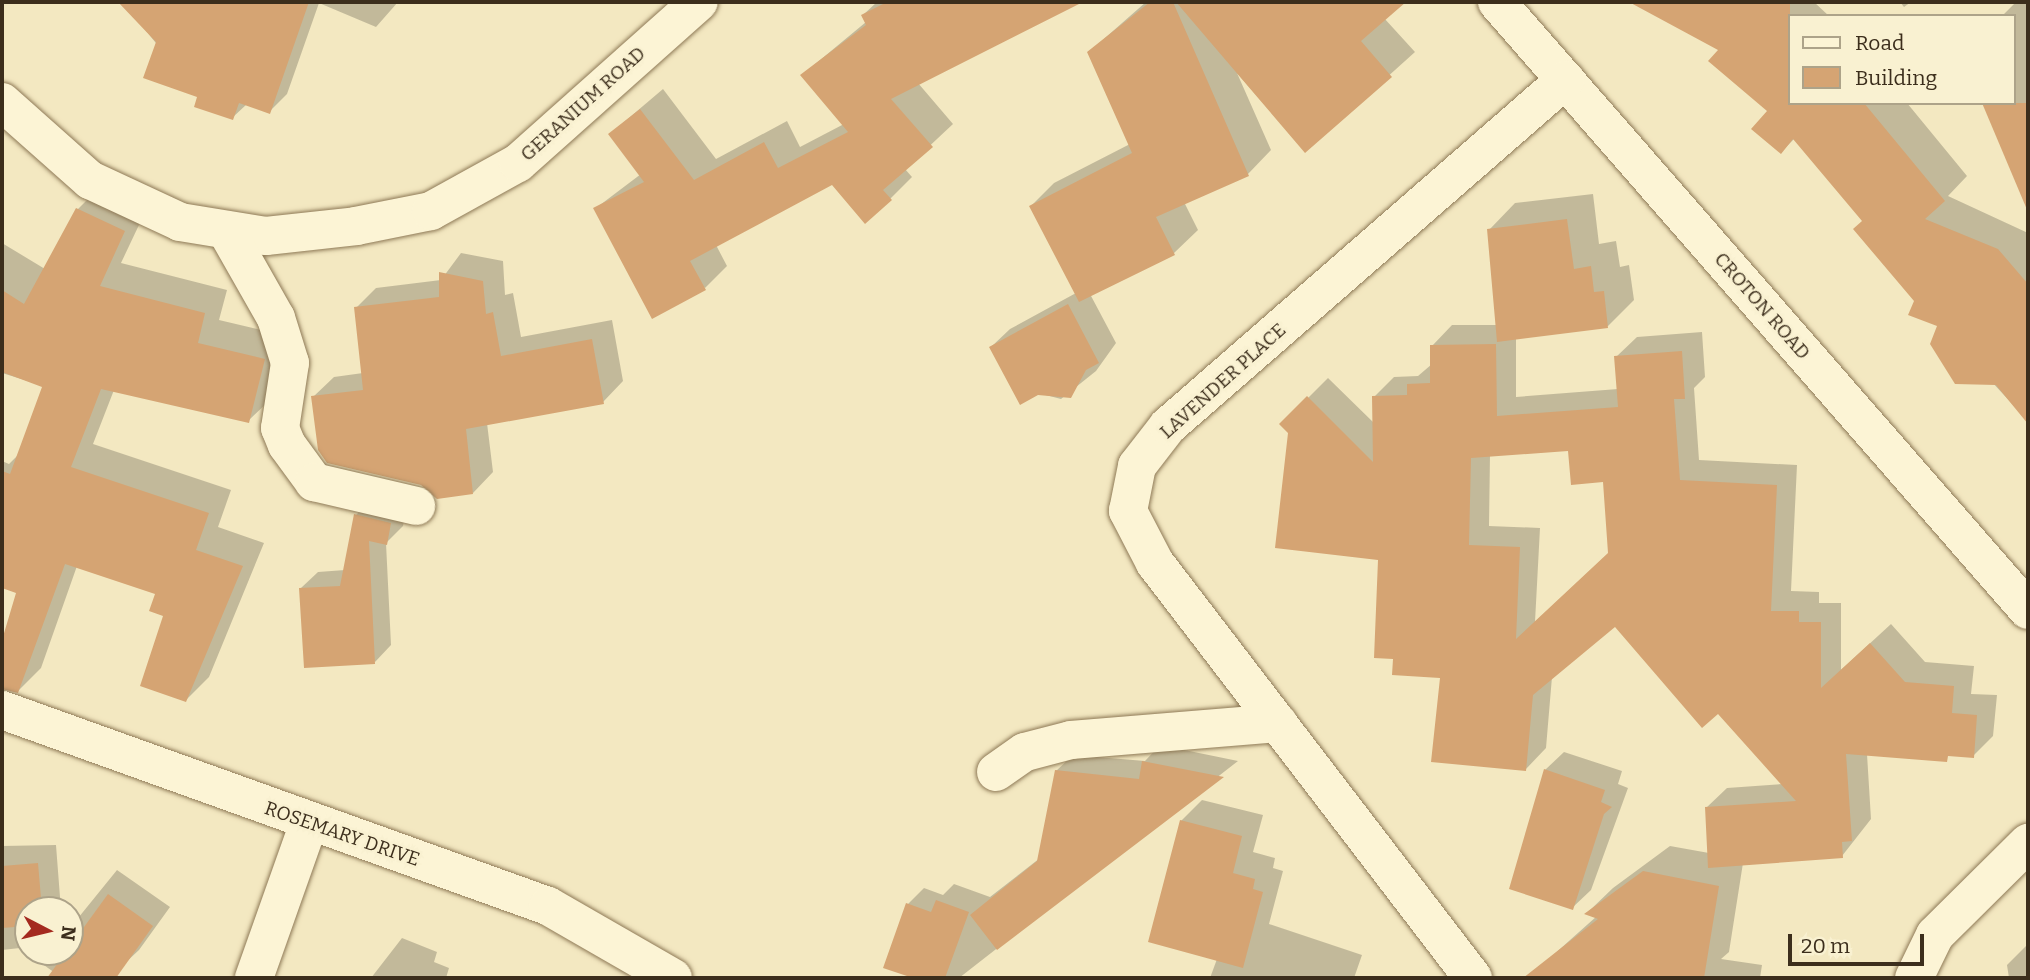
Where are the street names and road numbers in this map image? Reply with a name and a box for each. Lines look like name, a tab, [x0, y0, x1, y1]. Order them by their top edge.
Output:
street label: GERANIUM ROAD	[516, 42, 650, 166]
street label: CROTON ROAD	[1709, 248, 1815, 364]
street label: LAVENDER PLACE	[1155, 319, 1291, 443]
street label: ROSEMARY DRIVE	[261, 797, 423, 871]

